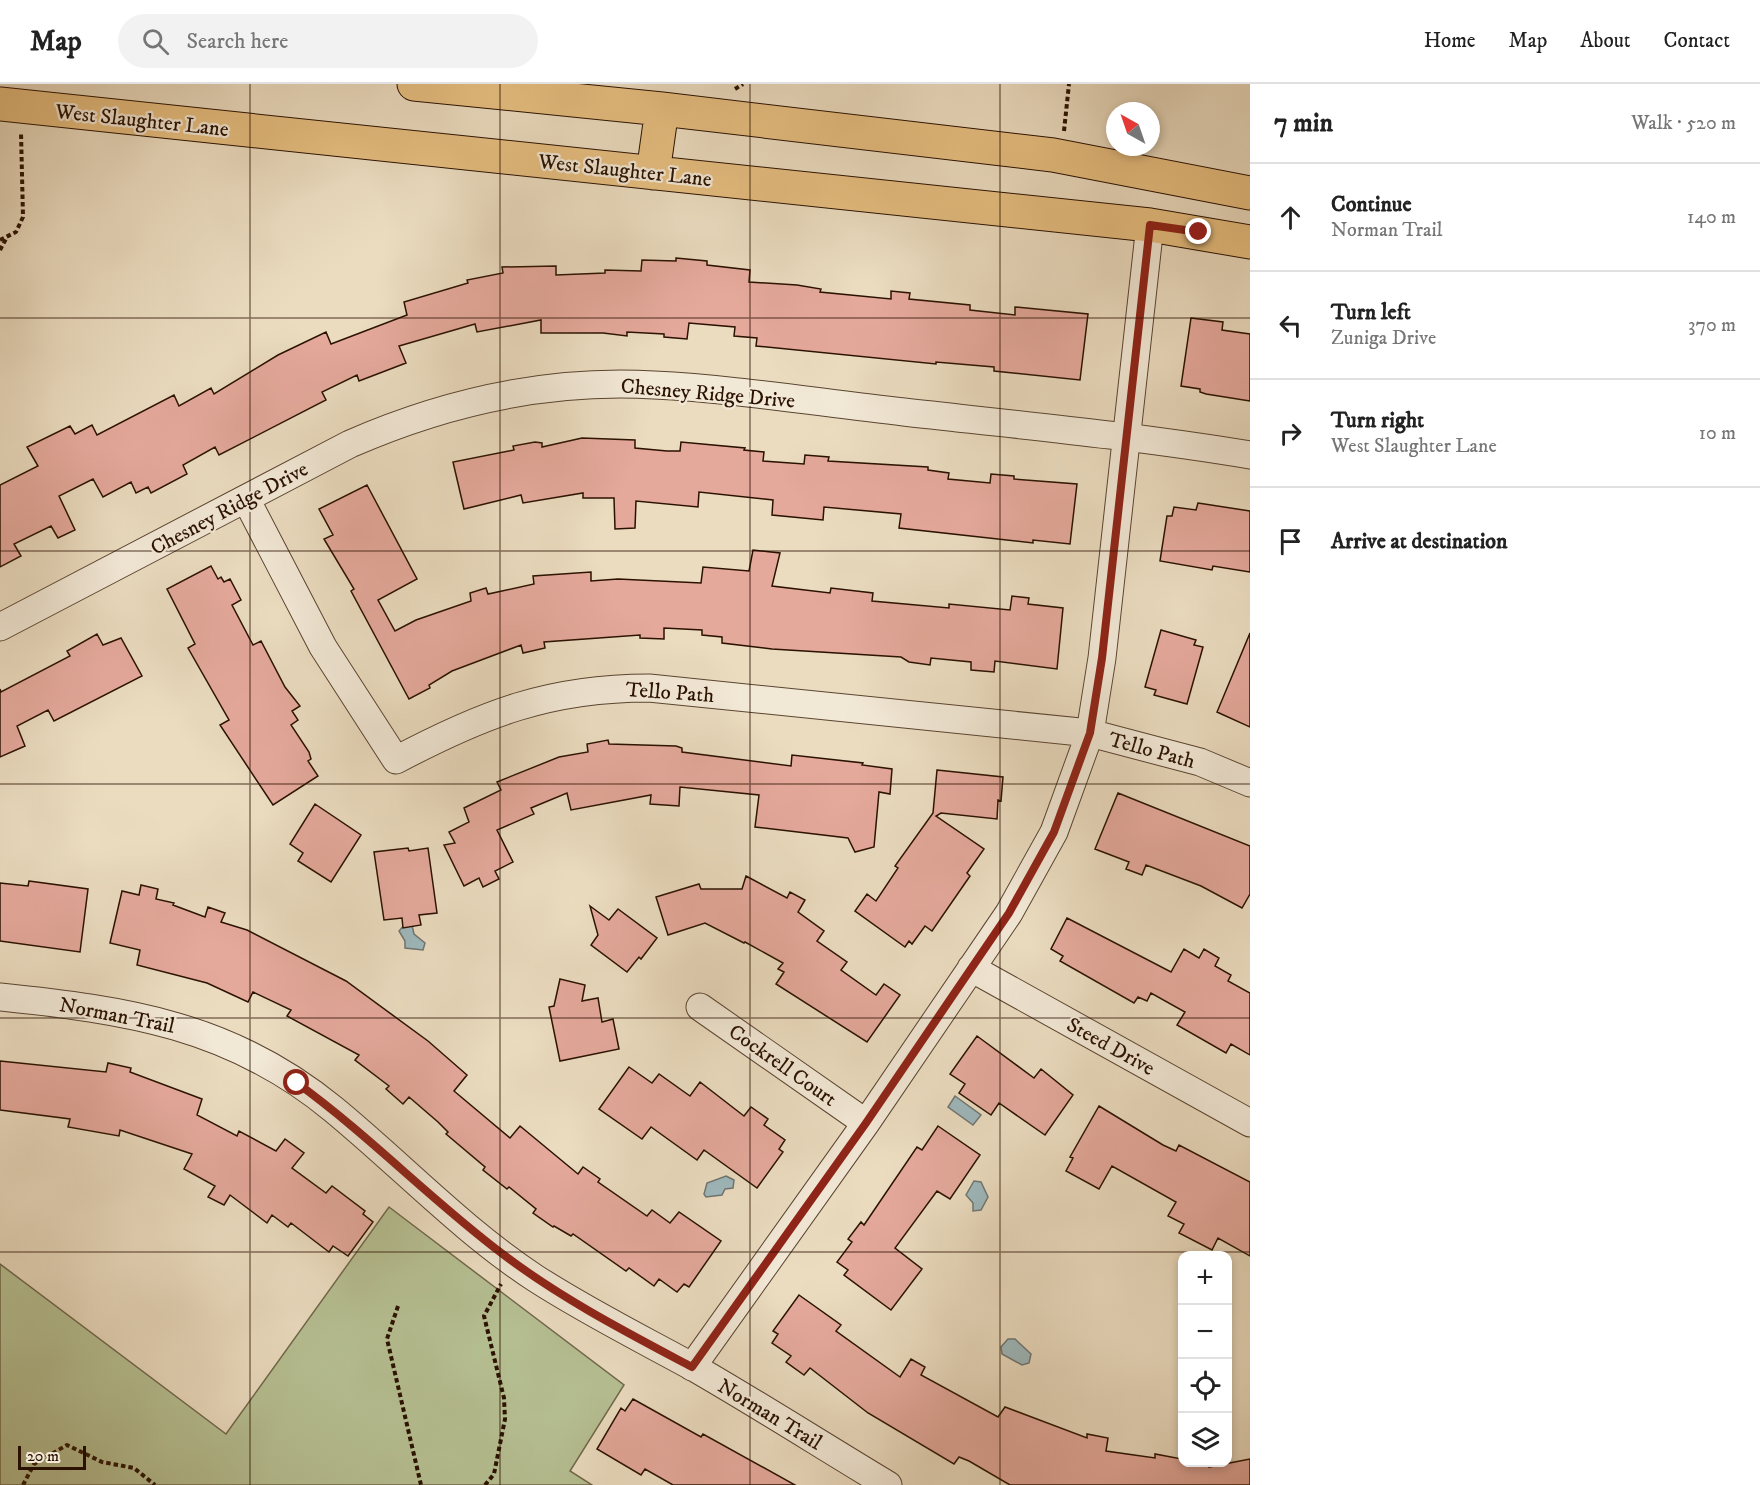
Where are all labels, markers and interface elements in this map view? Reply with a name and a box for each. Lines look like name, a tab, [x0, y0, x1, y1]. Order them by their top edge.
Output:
search box	[118, 14, 538, 68]
text: Map	[30, 24, 82, 59]
icon: search	[139, 25, 172, 58]
text: Search here	[187, 28, 288, 55]
text: Home	[1424, 28, 1476, 54]
text: Map	[1509, 28, 1547, 54]
text: About	[1580, 28, 1631, 54]
text: Contact	[1664, 28, 1730, 54]
street label: West Slaughter Lane	[53, 99, 230, 143]
north arrow	[1106, 102, 1160, 156]
text: 7 min	[1274, 107, 1333, 140]
text: Walk · 520 m	[1631, 111, 1736, 136]
street label: West Slaughter Lane	[536, 149, 713, 193]
text: Continue	[1331, 191, 1412, 218]
icon: ahead	[1274, 201, 1307, 234]
text: 140 m	[1687, 205, 1736, 230]
route end	[1185, 218, 1211, 244]
text: Norman Trail	[1331, 218, 1443, 243]
text: Turn left	[1331, 299, 1411, 326]
icon: left	[1274, 309, 1307, 342]
text: 370 m	[1688, 313, 1736, 338]
text: Zuniga Drive	[1331, 326, 1436, 351]
street label: Chesney Ridge Drive	[620, 373, 796, 415]
text: Turn right	[1331, 407, 1424, 434]
icon: right	[1274, 417, 1307, 450]
text: 10 m	[1699, 421, 1736, 446]
text: West Slaughter Lane	[1331, 434, 1497, 459]
street label: Chesney Ridge Drive	[146, 456, 313, 561]
icon: arrive	[1274, 525, 1307, 558]
text: Arrive at destination	[1331, 528, 1508, 555]
street label: Tello Path	[625, 677, 715, 709]
street label: Tello Path	[1106, 727, 1198, 775]
street label: Norman Trail	[57, 992, 177, 1040]
street label: Steed Drive	[1062, 1012, 1159, 1082]
street label: Cockrell Court	[723, 1019, 842, 1113]
route start	[283, 1069, 309, 1095]
map controls	[1178, 1251, 1232, 1467]
button: +	[1178, 1251, 1232, 1305]
button: −	[1178, 1305, 1232, 1359]
button: locate	[1178, 1359, 1232, 1413]
street label: Norman Trail	[713, 1374, 827, 1457]
button: layers	[1178, 1413, 1232, 1467]
scale bar	[18, 1443, 86, 1470]
text: 20 m	[27, 1446, 59, 1466]

